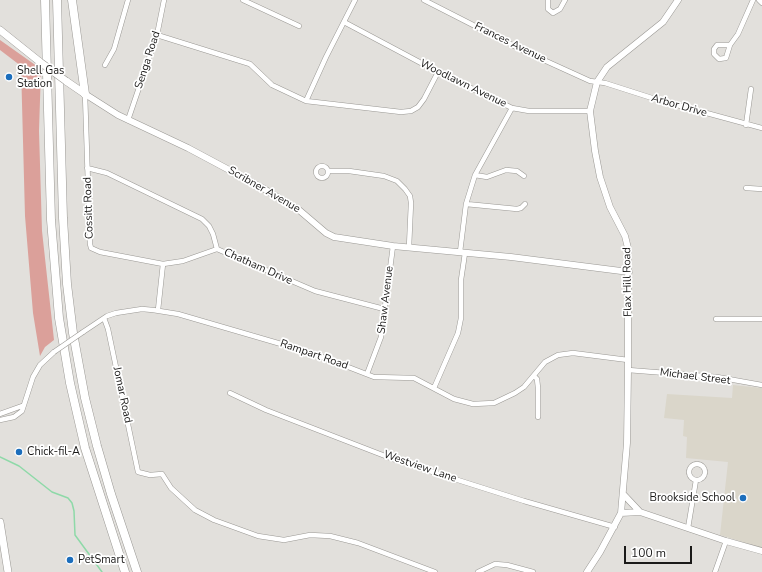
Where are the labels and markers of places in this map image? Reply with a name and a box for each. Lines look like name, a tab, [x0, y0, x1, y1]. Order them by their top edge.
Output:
place label: Shell Gas Station	[17, 64, 64, 90]
marker: Shell Gas Station	[4, 72, 14, 82]
place label: Chick-fil-A	[27, 445, 80, 459]
marker: Chick-fil-A	[14, 447, 24, 457]
place label: Brookside School	[650, 491, 735, 505]
marker: Brookside School	[738, 493, 748, 503]
place label: PetSmart	[78, 553, 125, 567]
marker: PetSmart	[65, 555, 75, 565]

